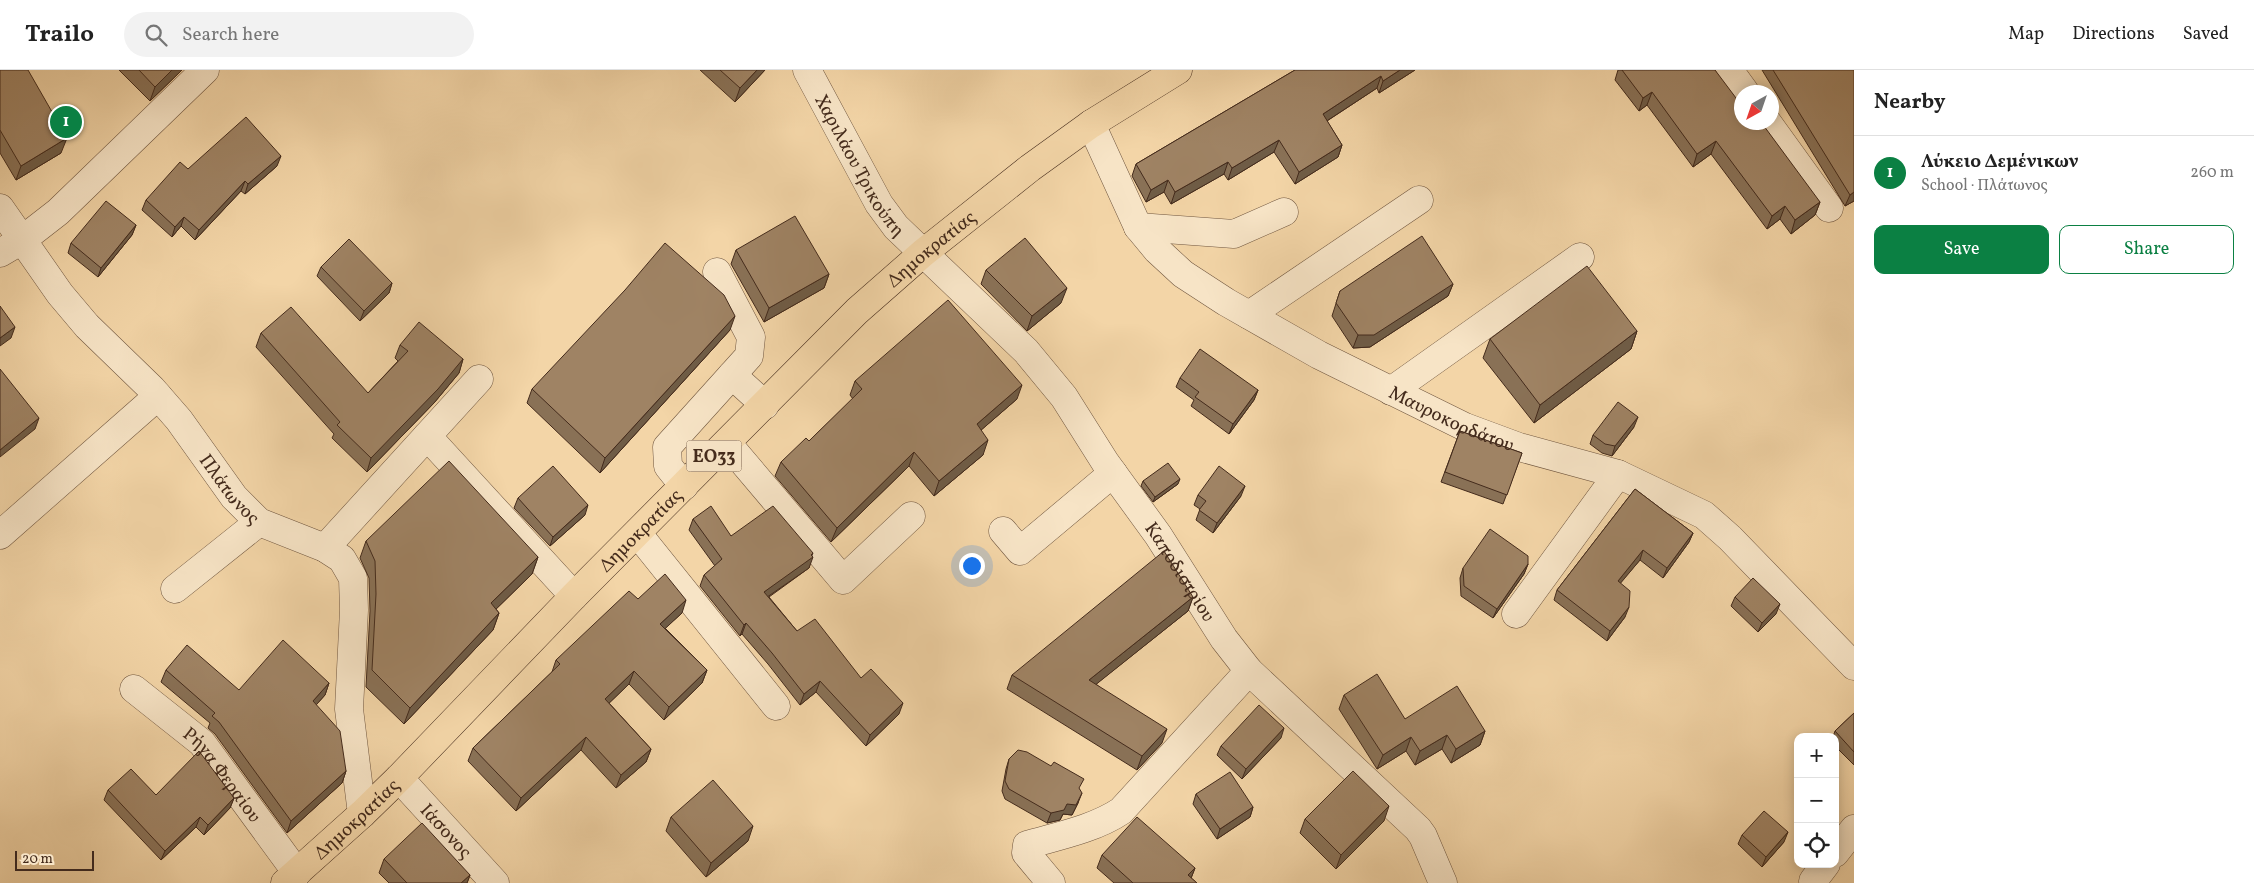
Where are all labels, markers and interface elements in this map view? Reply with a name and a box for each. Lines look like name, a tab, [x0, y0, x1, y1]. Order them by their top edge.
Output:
search box	[124, 12, 474, 57]
text: Trailo	[25, 18, 94, 52]
icon: search	[142, 21, 170, 49]
text: Search here	[182, 22, 279, 48]
text: Map	[2008, 22, 2044, 47]
text: Directions	[2072, 22, 2155, 47]
text: Saved	[2183, 22, 2229, 47]
north arrow	[1734, 85, 1779, 130]
text: Nearby	[1874, 88, 1945, 117]
street label: Χαριλάου Τρικούπη	[807, 90, 910, 244]
pin: 1	[50, 103, 82, 141]
text: Λύκειο Δεμένικων	[1921, 149, 2078, 175]
text: 1	[1887, 162, 1893, 184]
text: 260 m	[2190, 162, 2234, 184]
text: School · Πλάτωνος	[1921, 175, 2048, 197]
street label: Δημοκρατίας	[882, 205, 982, 294]
button: Save	[1874, 225, 2049, 274]
button: Share	[2059, 225, 2234, 274]
street label: Μαυροκορδάτου	[1384, 380, 1517, 459]
road number: ΕΟ33	[686, 441, 742, 472]
street label: Πλάτωνος	[192, 449, 265, 531]
street label: Δημοκρατίας	[594, 483, 689, 579]
street label: Καποδιστρίου	[1138, 517, 1221, 627]
your location	[959, 553, 985, 579]
street label: Ρήγα Φεραίου	[177, 722, 267, 828]
map controls	[1794, 733, 1839, 868]
button: +	[1794, 733, 1839, 778]
street label: Δημοκρατίας	[309, 773, 406, 866]
button: −	[1794, 778, 1839, 823]
street label: Ιάσονος	[413, 798, 477, 865]
button: locate	[1794, 823, 1839, 868]
scale bar	[15, 848, 94, 871]
text: 20 m	[22, 850, 53, 869]

